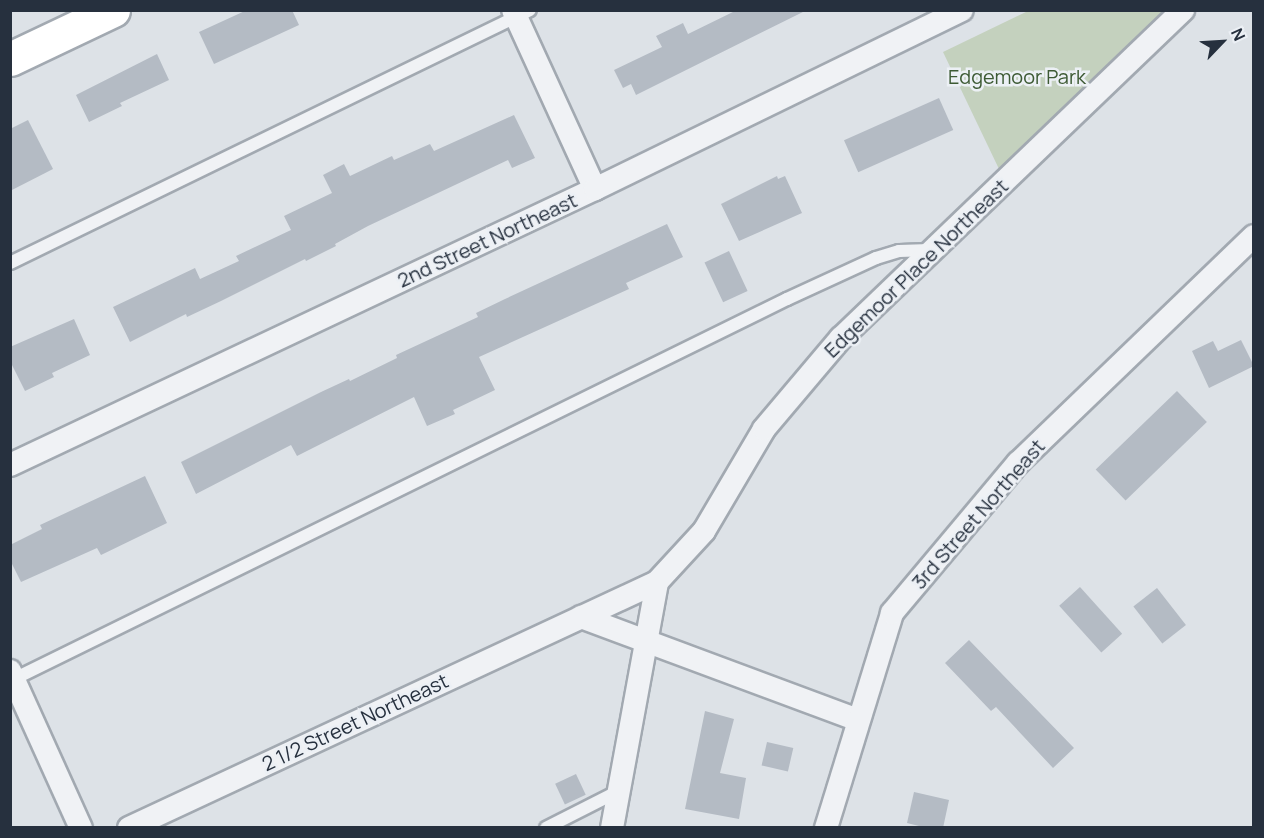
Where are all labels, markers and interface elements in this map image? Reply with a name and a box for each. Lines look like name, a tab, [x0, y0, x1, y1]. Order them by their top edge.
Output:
north arrow	[1192, 12, 1252, 72]
text: N	[1226, 25, 1251, 44]
park label: Edgemoor Park	[948, 64, 1086, 88]
street label: Edgemoor Place Northeast	[819, 174, 1013, 362]
street label: 2nd Street Northeast	[393, 188, 581, 292]
street label: 3rd Street Northeast	[906, 434, 1050, 594]
street label: 2 1/2 Street Northeast	[258, 668, 452, 776]

